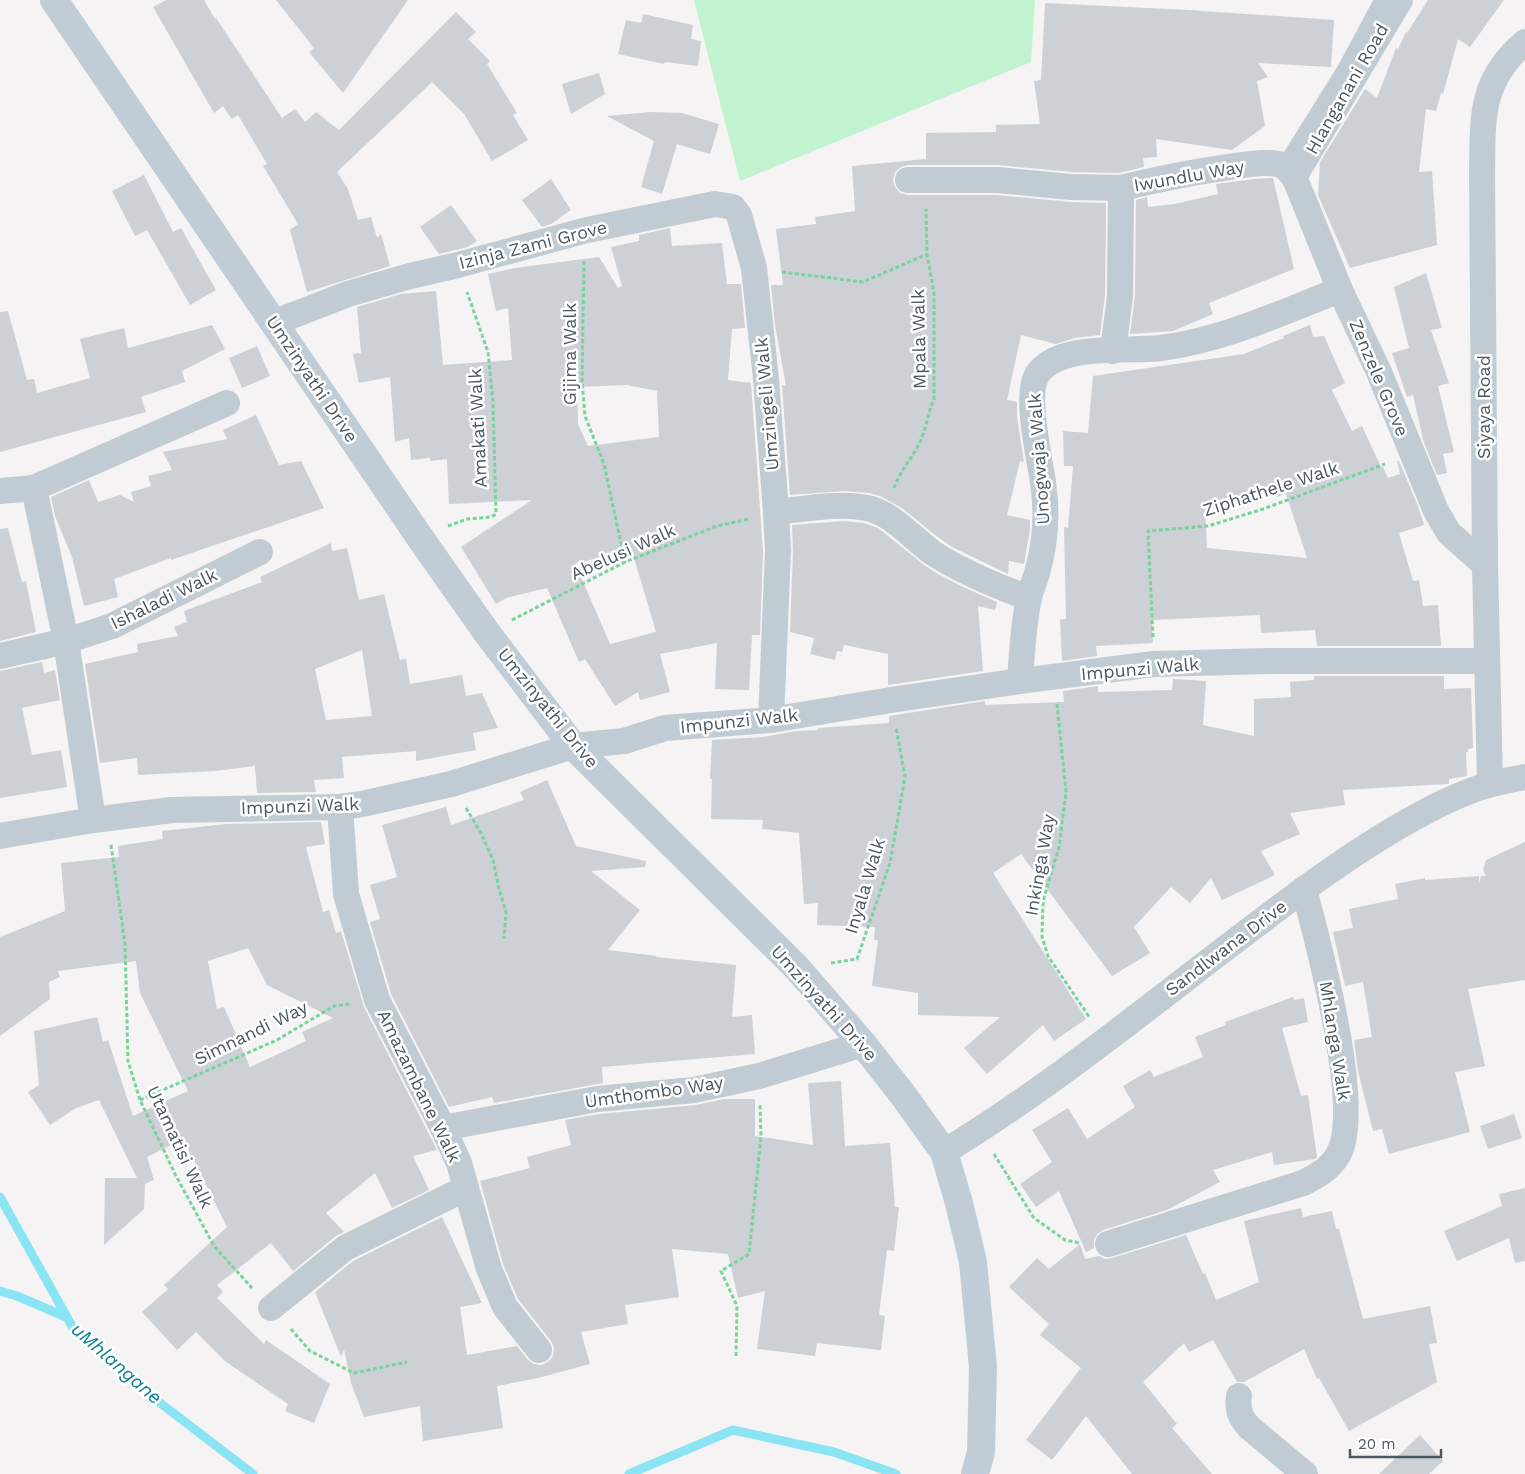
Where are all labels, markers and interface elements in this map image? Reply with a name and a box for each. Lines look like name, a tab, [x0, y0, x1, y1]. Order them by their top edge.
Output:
street label: Hlanganani Road	[1301, 20, 1392, 158]
street label: Iwundlu Way	[1132, 155, 1246, 196]
street label: Izinja Zami Grove	[457, 216, 609, 273]
street label: Mpala Walk	[907, 289, 930, 389]
street label: Gijima Walk	[559, 303, 580, 405]
street label: Umzinyathi Drive	[262, 311, 363, 446]
street label: Zenzele Grove	[1345, 316, 1414, 439]
street label: Umzingeli Walk	[750, 336, 783, 472]
street label: Siyaya Road	[1473, 355, 1494, 459]
street label: Amakati Walk	[464, 368, 491, 488]
street label: Unogwaja Walk	[1023, 393, 1054, 525]
street label: Ziphathele Walk	[1200, 457, 1341, 520]
street label: Abelusi Walk	[567, 519, 679, 584]
street label: Ishaladi Walk	[107, 564, 220, 633]
street label: Umzinyathi Drive	[494, 643, 603, 772]
street label: Impunzi Walk	[1080, 653, 1200, 684]
street label: Impunzi Walk	[679, 704, 799, 737]
street label: Impunzi Walk	[240, 793, 360, 818]
street label: Inkinga Way	[1020, 812, 1059, 918]
street label: Inyala Walk	[840, 836, 889, 936]
street label: Sandlwana Drive	[1161, 895, 1290, 1000]
street label: Umzinyathi Drive	[767, 941, 882, 1065]
street label: Mhlanga Walk	[1316, 980, 1355, 1102]
street label: Simnandi Way	[191, 996, 311, 1069]
street label: Amazambane Walk	[373, 1006, 466, 1166]
street label: Umthombo Way	[583, 1071, 725, 1112]
street label: Utamatisi Walk	[143, 1082, 218, 1211]
water label: uMhlangane	[67, 1318, 167, 1409]
scale bar	[1350, 1426, 1441, 1458]
text: 20 m	[1358, 1435, 1396, 1453]

